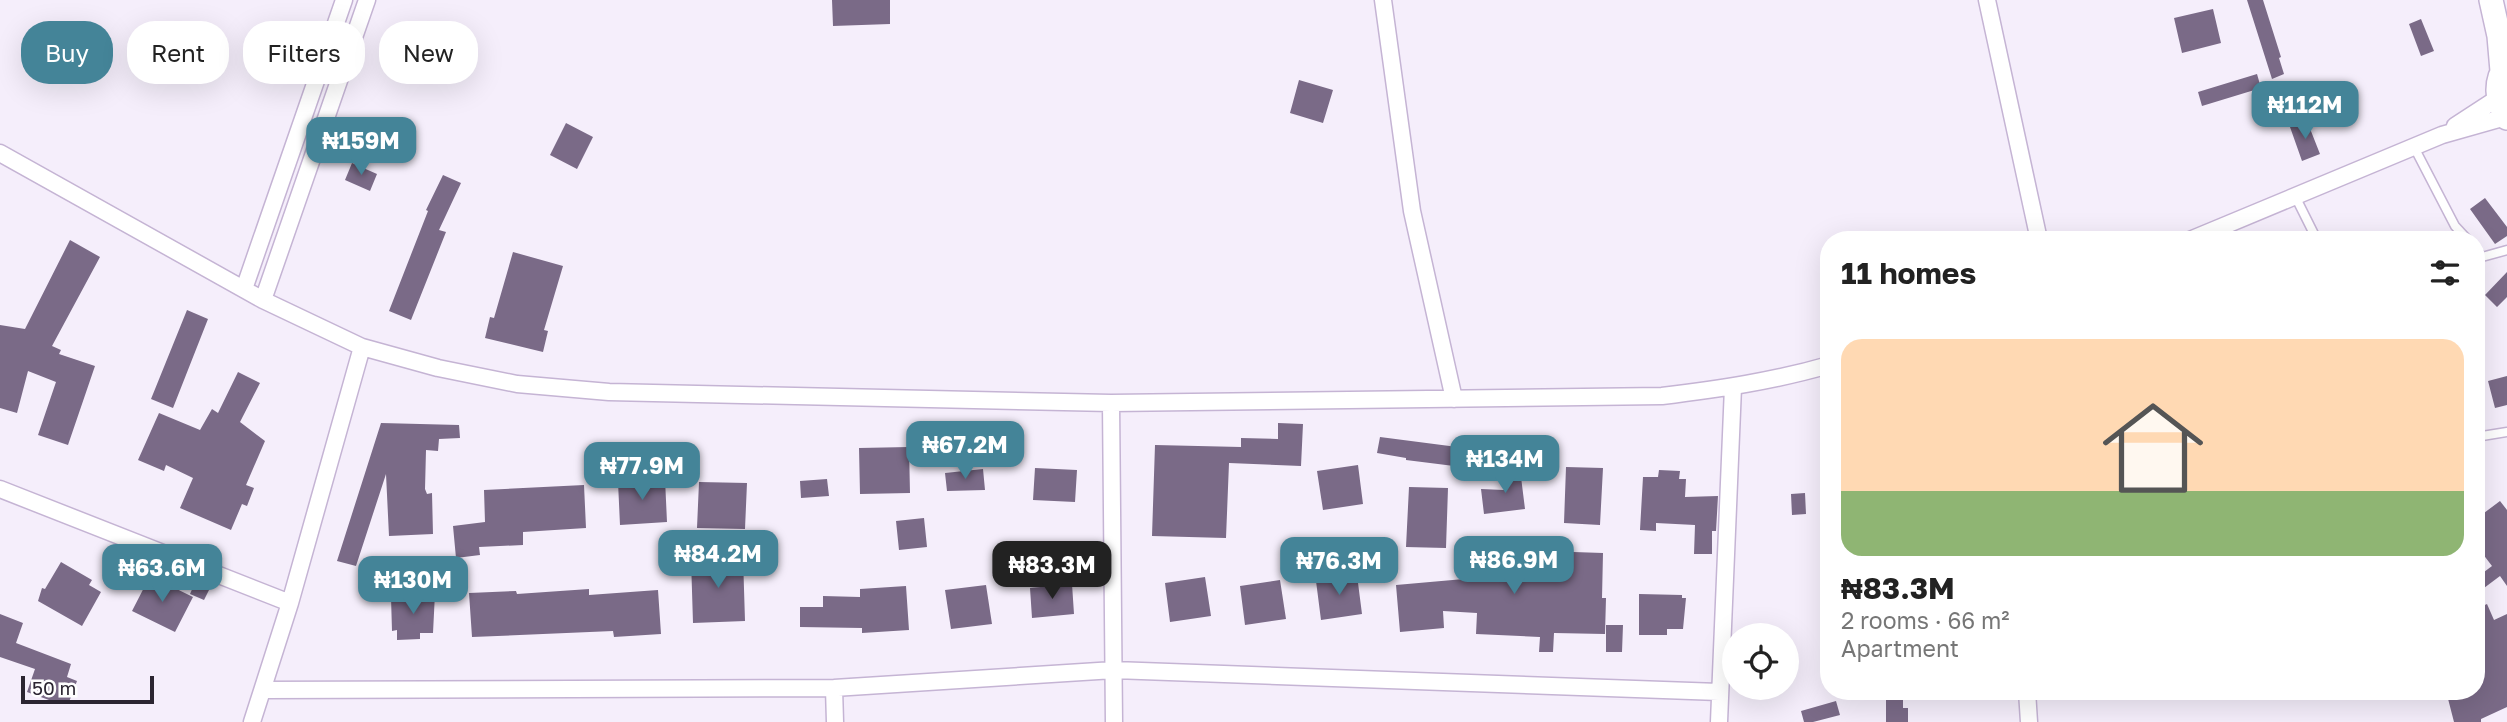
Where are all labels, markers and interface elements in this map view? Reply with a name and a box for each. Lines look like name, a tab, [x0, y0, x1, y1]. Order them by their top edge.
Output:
chip: Buy	[21, 21, 113, 84]
chip: Rent	[127, 21, 229, 84]
chip: Filters	[243, 21, 365, 84]
chip: New	[379, 21, 478, 84]
pin: ₦112M	[2256, 82, 2354, 141]
text: ₦112M	[2268, 90, 2342, 118]
pin: ₦159M	[312, 118, 410, 177]
text: ₦159M	[322, 126, 400, 154]
icon: filters	[2426, 254, 2464, 292]
text: 11 homes	[1841, 255, 1976, 291]
icon: home	[2090, 385, 2216, 511]
pin: ₦67.2M	[908, 421, 1022, 481]
text: ₦67.2M	[922, 430, 1008, 458]
pin: ₦134M	[1456, 435, 1554, 495]
pin: ₦77.9M	[585, 442, 699, 502]
text: ₦134M	[1466, 444, 1544, 472]
text: ₦77.9M	[600, 451, 684, 479]
pin: ₦84.2M	[661, 530, 775, 590]
pin: ₦86.9M	[1457, 536, 1571, 596]
pin: ₦76.3M	[1282, 538, 1396, 597]
text: ₦84.2M	[674, 539, 762, 567]
pin: ₦83.3M	[995, 542, 1109, 601]
pin: ₦63.6M	[105, 544, 219, 604]
text: ₦86.9M	[1470, 545, 1558, 573]
text: ₦76.3M	[1296, 546, 1382, 574]
text: ₦83.3M	[1008, 550, 1096, 578]
text: ₦63.6M	[118, 553, 206, 581]
pin: ₦130M	[364, 556, 462, 616]
text: ₦130M	[374, 565, 452, 593]
text: ₦83.3M	[1841, 570, 1955, 606]
text: 2 rooms · 66 m²	[1841, 606, 2010, 634]
map controls	[1722, 623, 1799, 700]
button: locate	[1722, 623, 1799, 700]
text: Apartment	[1841, 634, 1959, 662]
scale bar	[21, 673, 154, 705]
text: 50 m	[32, 676, 76, 699]

